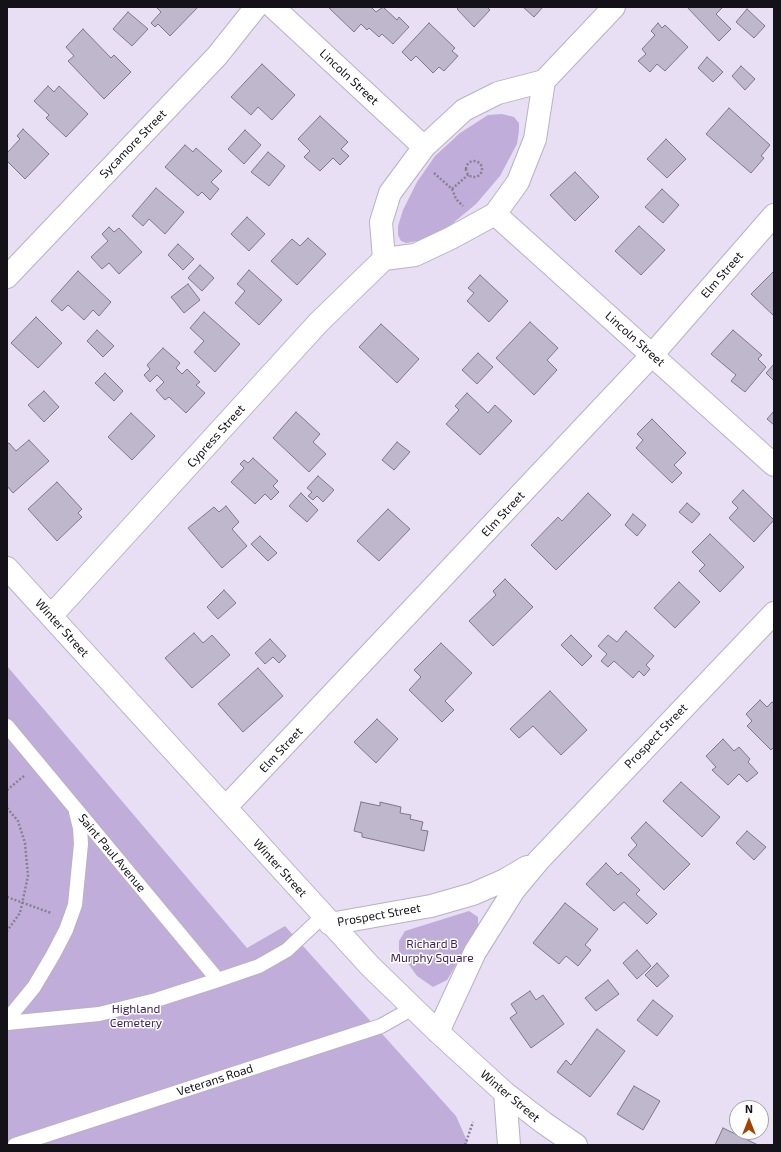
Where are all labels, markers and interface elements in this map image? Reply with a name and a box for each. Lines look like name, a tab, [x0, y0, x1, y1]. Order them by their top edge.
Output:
street label: Lincoln Street	[317, 46, 381, 108]
street label: Sycamore Street	[97, 107, 169, 181]
street label: Elm Street	[698, 249, 746, 301]
street label: Lincoln Street	[602, 308, 668, 370]
street label: Cypress Street	[184, 402, 248, 470]
street label: Elm Street	[478, 488, 528, 540]
street label: Winter Street	[32, 596, 92, 660]
street label: Prospect Street	[621, 701, 691, 771]
street label: Elm Street	[256, 724, 306, 776]
street label: Saint Paul Avenue	[75, 811, 149, 895]
street label: Winter Street	[250, 836, 310, 900]
street label: Prospect Street	[336, 901, 422, 929]
park label: Richard B Murphy Square	[390, 937, 474, 965]
park label: Highland Cemetery	[110, 1002, 162, 1030]
street label: Veterans Road	[175, 1061, 255, 1099]
street label: Winter Street	[477, 1067, 543, 1125]
north arrow	[729, 1100, 769, 1140]
text: N	[745, 1102, 753, 1115]

